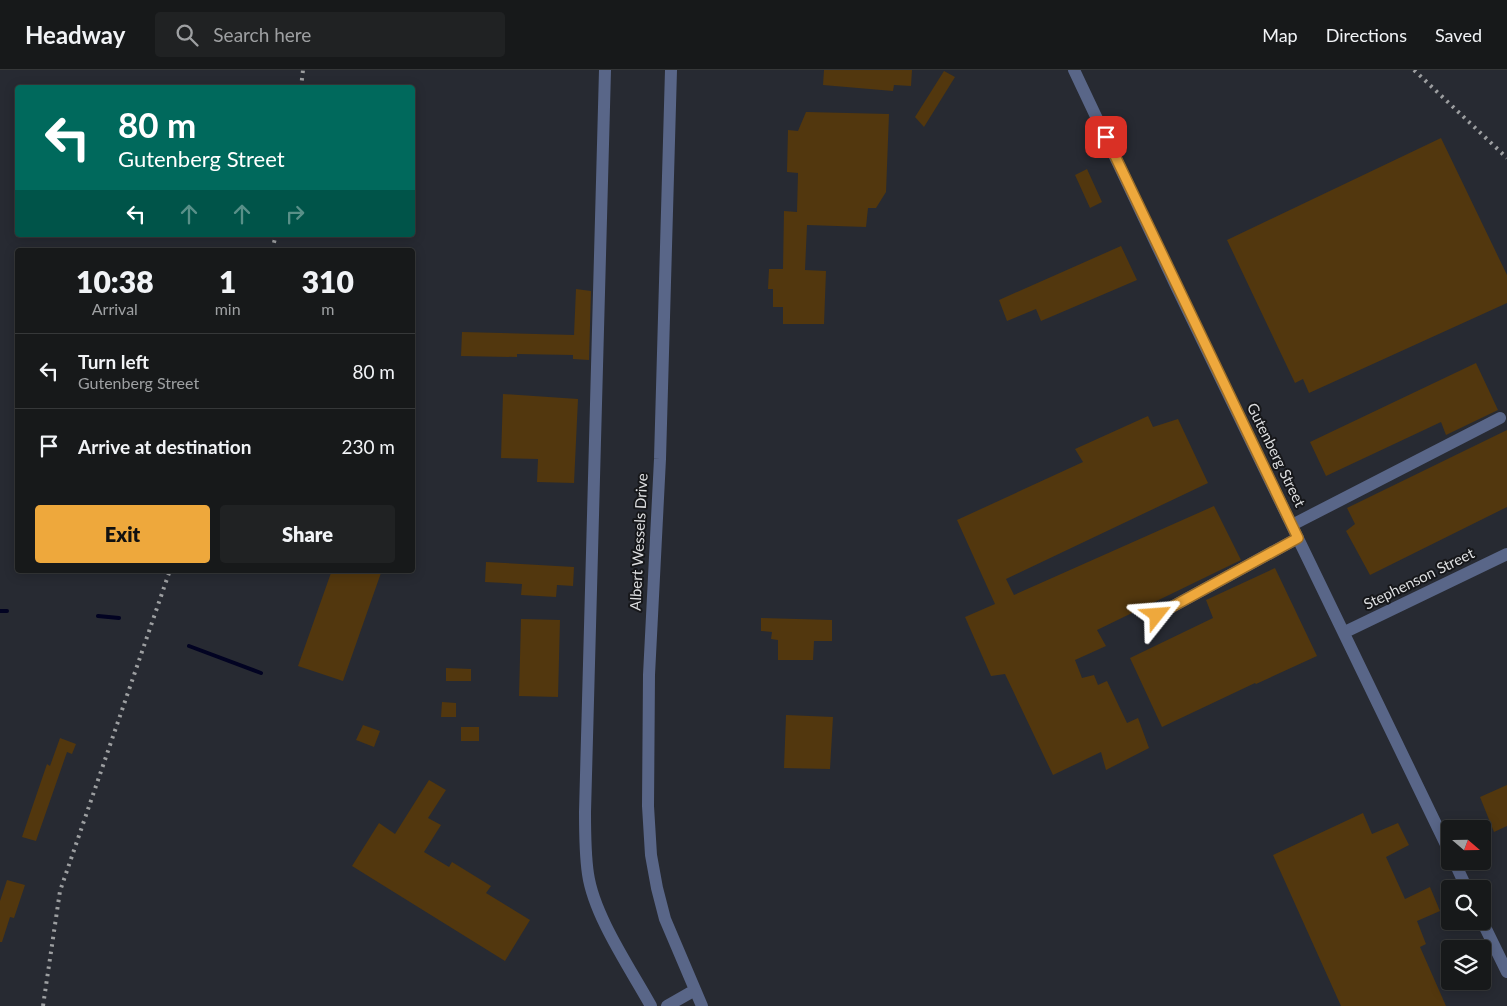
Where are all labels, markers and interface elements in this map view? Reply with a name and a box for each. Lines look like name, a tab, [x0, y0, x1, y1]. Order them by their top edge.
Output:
search box	[155, 12, 505, 57]
text: Headway	[25, 20, 125, 49]
icon: search	[173, 21, 201, 49]
text: Search here	[213, 23, 311, 46]
text: Map	[1262, 24, 1298, 46]
text: Directions	[1326, 24, 1407, 46]
text: Saved	[1435, 24, 1482, 46]
text: 80 m	[118, 103, 196, 145]
icon: left	[35, 105, 100, 170]
pin	[1085, 116, 1127, 158]
icon: arrive	[1092, 123, 1120, 151]
text: Gutenberg Street	[118, 145, 285, 172]
icon: left	[122, 200, 150, 228]
icon: ahead	[175, 200, 203, 228]
icon: ahead	[228, 200, 256, 228]
icon: right	[281, 200, 309, 228]
text: 10:38	[76, 263, 154, 299]
text: 1	[219, 263, 236, 299]
text: 310	[302, 263, 354, 299]
text: Arrival	[92, 299, 138, 318]
text: min	[215, 299, 241, 318]
text: m	[321, 299, 334, 318]
text: Turn left	[78, 350, 149, 373]
icon: left	[35, 357, 63, 385]
text: 80 m	[352, 360, 395, 383]
text: Gutenberg Street	[78, 373, 199, 392]
street label: Gutenberg Street	[1244, 400, 1310, 510]
icon: arrive	[35, 432, 63, 460]
text: Arrive at destination	[78, 435, 251, 458]
text: 230 m	[341, 435, 395, 458]
street label: Albert Wessels Drive	[625, 473, 651, 611]
button: Exit	[35, 505, 210, 563]
button: Share	[220, 505, 395, 563]
street label: Stephenson Street	[1360, 543, 1477, 613]
position arrow	[1130, 588, 1182, 640]
north arrow	[1441, 820, 1491, 870]
map controls	[1441, 820, 1491, 990]
button: search	[1441, 880, 1491, 930]
button: layers	[1441, 940, 1491, 990]

